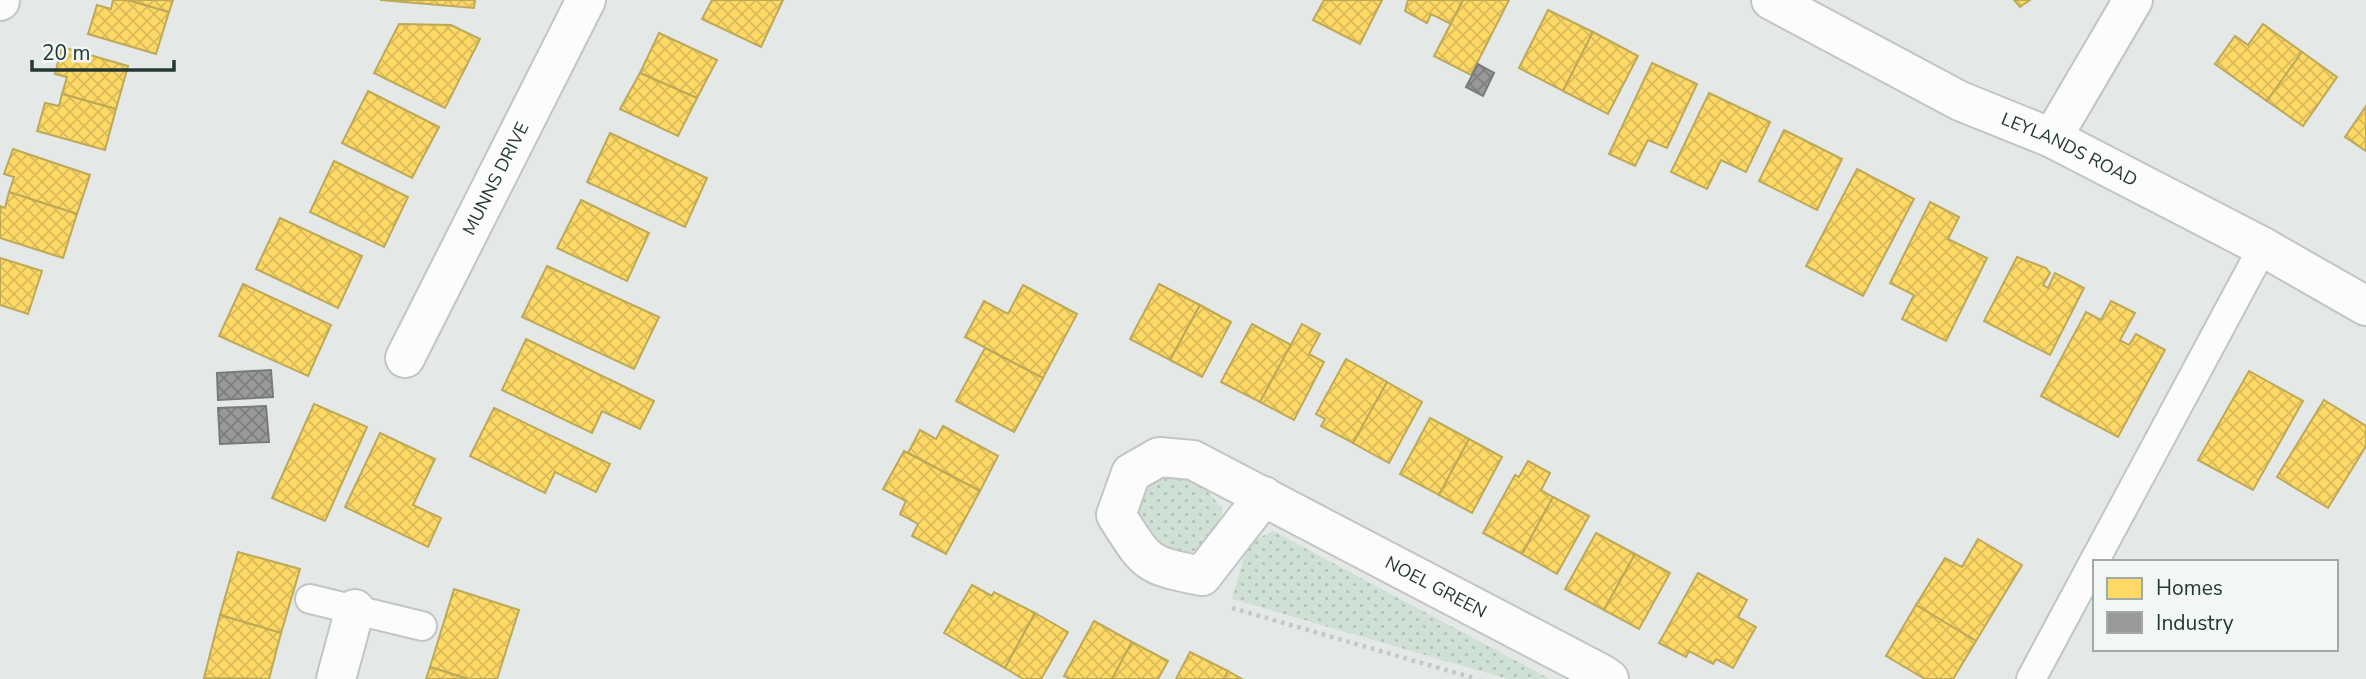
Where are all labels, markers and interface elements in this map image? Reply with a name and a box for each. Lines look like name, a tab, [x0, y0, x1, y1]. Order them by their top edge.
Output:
scale bar	[32, 28, 173, 72]
text: 20 m	[42, 39, 91, 67]
street label: LEYLANDS ROAD	[1998, 107, 2142, 192]
street label: MUNNS DRIVE	[457, 118, 534, 239]
street label: NOEL GREEN	[1381, 551, 1491, 624]
legend	[2093, 560, 2338, 651]
text: Homes	[2156, 574, 2223, 602]
text: Industry	[2156, 609, 2234, 637]

